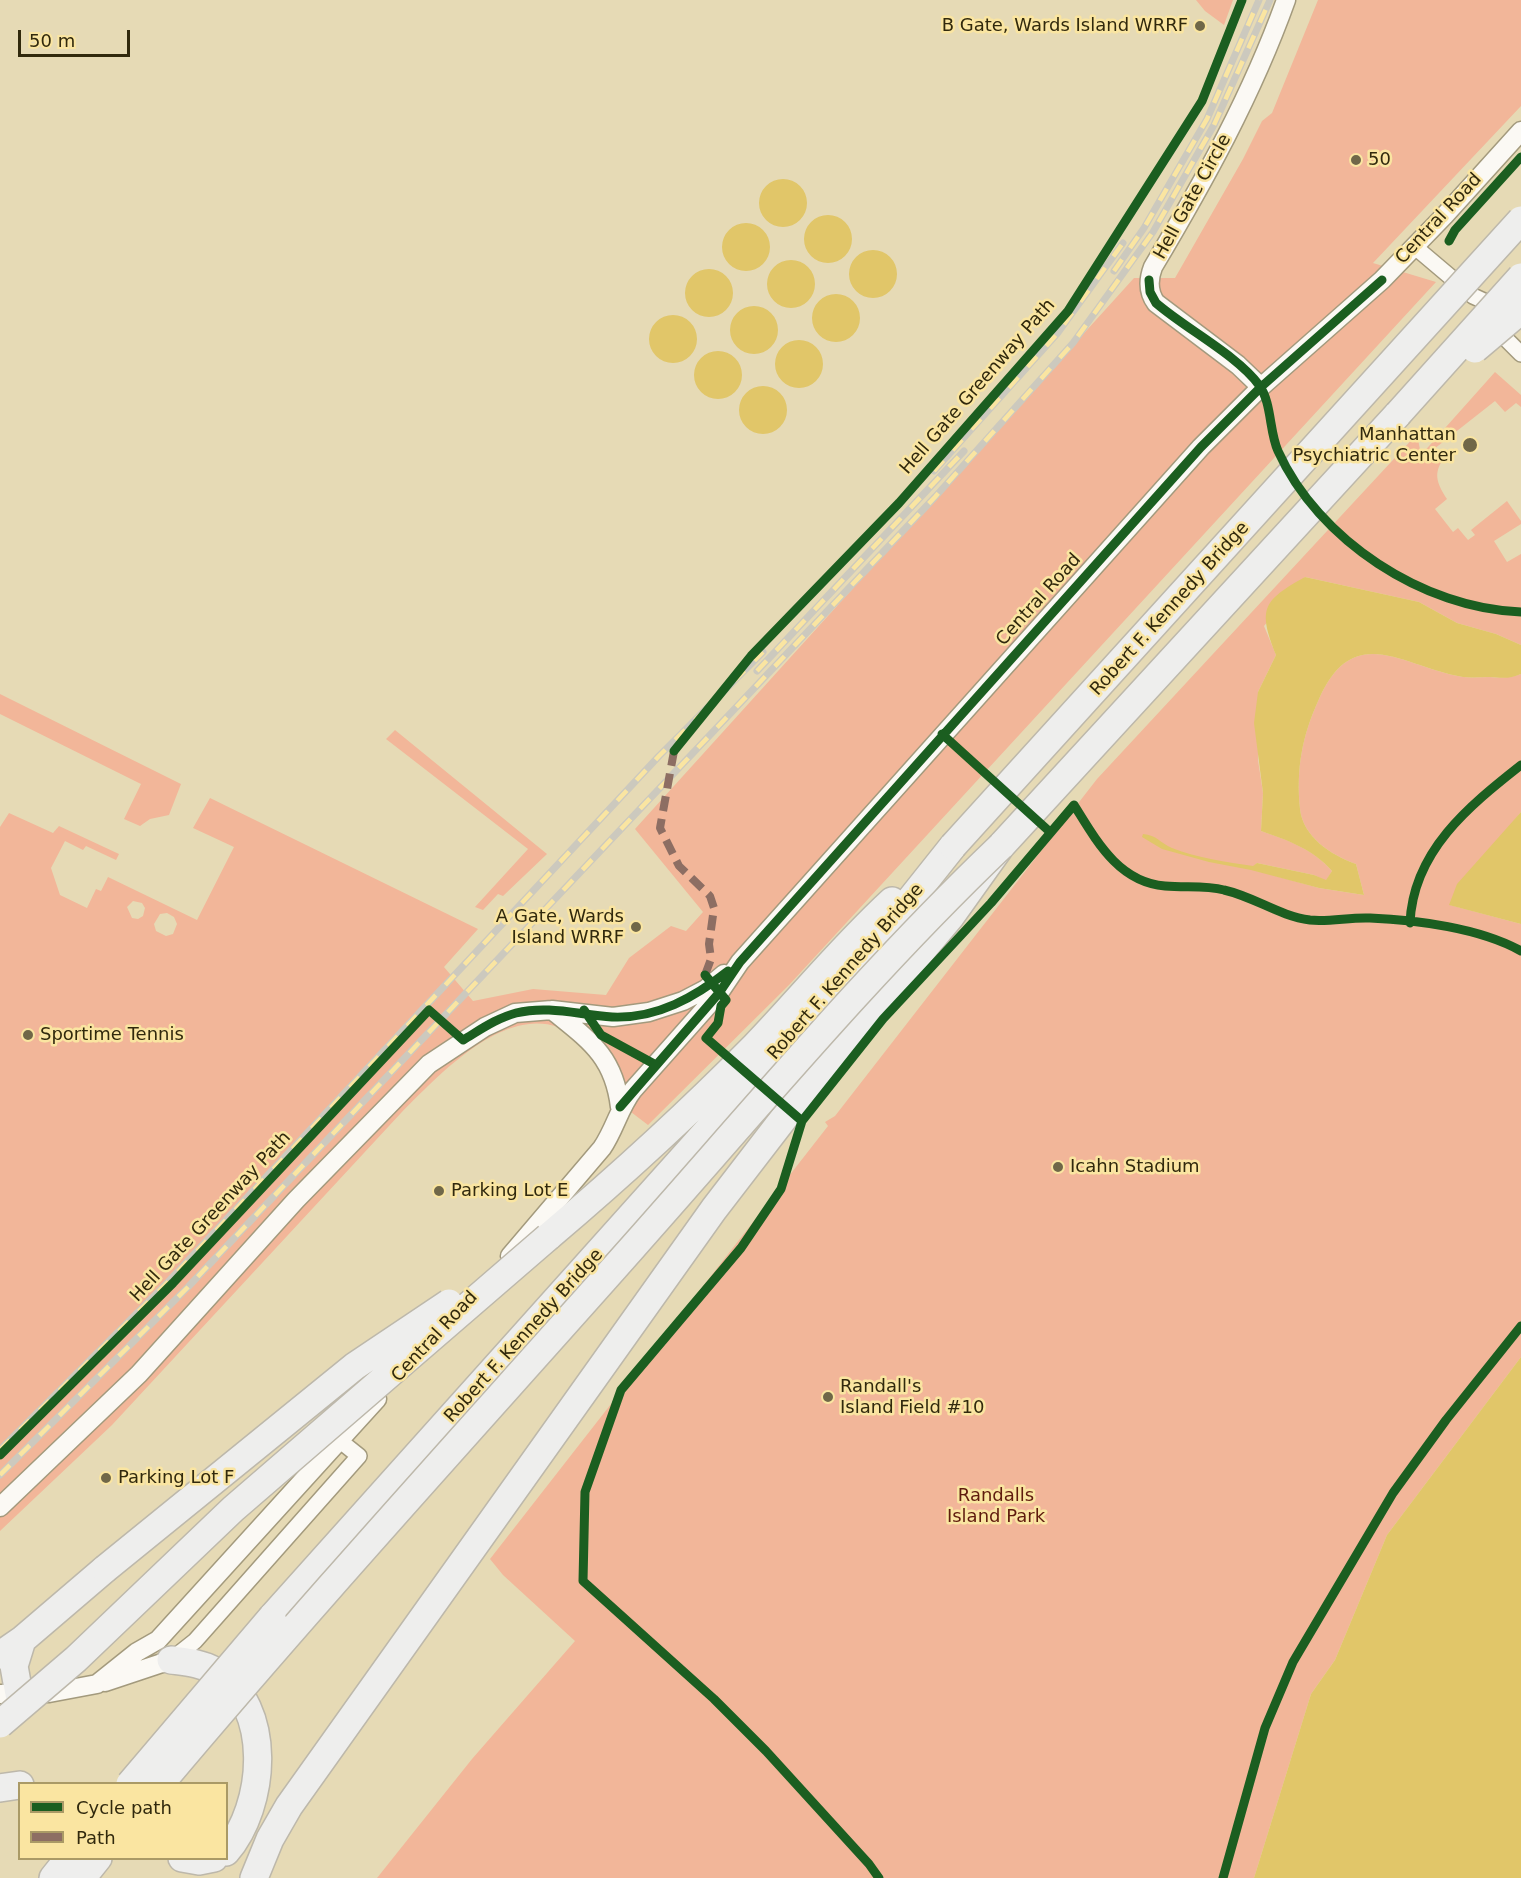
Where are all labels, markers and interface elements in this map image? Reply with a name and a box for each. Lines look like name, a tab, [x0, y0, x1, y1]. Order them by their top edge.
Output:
place label: B Gate, Wards Island WRRF	[942, 15, 1188, 37]
scale bar	[21, 18, 134, 56]
marker: B Gate, Wards Island WRRF	[1193, 19, 1207, 33]
text: 50 m	[29, 30, 75, 51]
street label: Hell Gate Circle	[1150, 131, 1236, 263]
place label: 50	[1368, 149, 1391, 171]
marker: 50	[1349, 153, 1363, 167]
street label: Central Road	[1391, 169, 1487, 269]
street label: Hell Gate Greenway Path	[896, 295, 1060, 479]
place label: Manhattan Psychiatric Center	[1292, 424, 1456, 466]
marker: Manhattan Psychiatric Center	[1461, 436, 1479, 454]
street label: Robert F. Kennedy Bridge	[1086, 518, 1254, 700]
street label: Central Road	[992, 550, 1086, 650]
street label: Robert F. Kennedy Bridge	[764, 879, 928, 1065]
place label: A Gate, Wards Island WRRF	[496, 906, 624, 948]
marker: A Gate, Wards Island WRRF	[629, 920, 643, 934]
place label: Sportime Tennis	[40, 1024, 184, 1046]
marker: Sportime Tennis	[21, 1028, 35, 1042]
street label: Hell Gate Greenway Path	[126, 1127, 296, 1307]
place label: Icahn Stadium	[1070, 1156, 1200, 1178]
marker: Icahn Stadium	[1051, 1160, 1065, 1174]
place label: Parking Lot E	[451, 1180, 568, 1202]
marker: Parking Lot E	[432, 1184, 446, 1198]
street label: Robert F. Kennedy Bridge	[440, 1245, 608, 1427]
street label: Central Road	[387, 1287, 483, 1387]
place label: Randall's Island Field #10	[840, 1376, 985, 1418]
marker: Randall's Island Field #10	[821, 1390, 835, 1404]
place label: Parking Lot F	[118, 1467, 234, 1489]
marker: Parking Lot F	[99, 1471, 113, 1485]
park label: Randalls Island Park	[947, 1485, 1045, 1528]
legend	[18, 1782, 228, 1860]
text: Cycle path	[76, 1797, 172, 1818]
text: Path	[76, 1827, 116, 1848]

